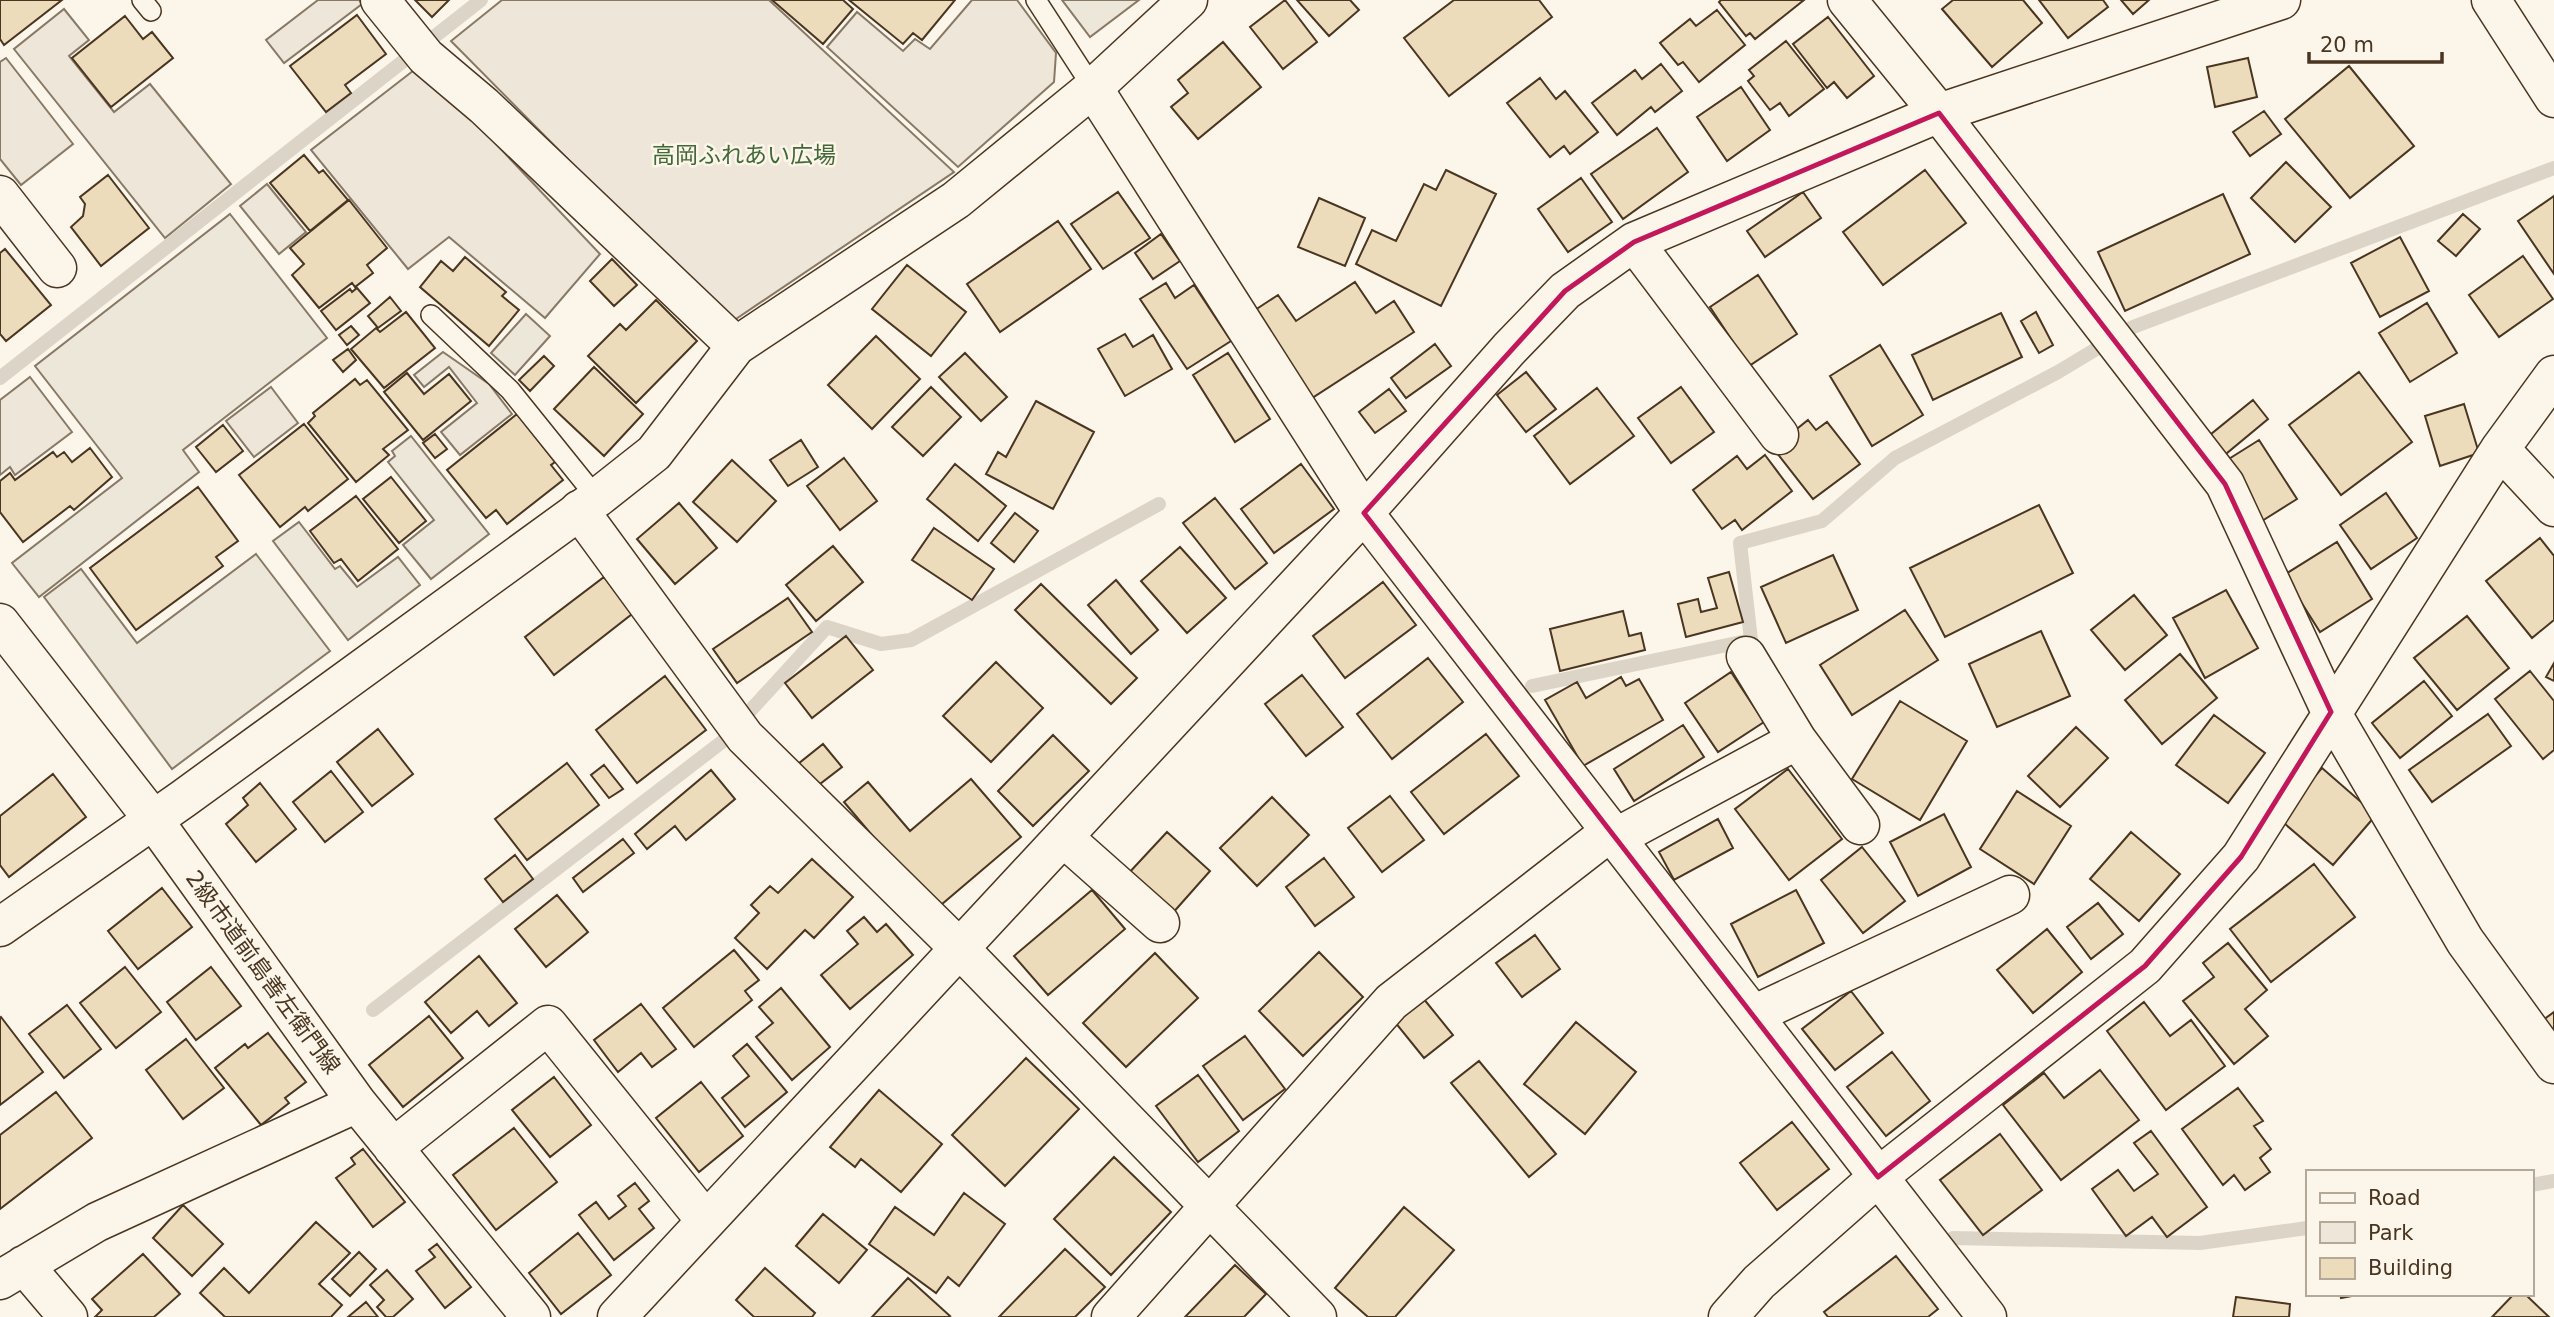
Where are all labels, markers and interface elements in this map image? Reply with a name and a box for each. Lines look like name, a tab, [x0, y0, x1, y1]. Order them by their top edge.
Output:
scale bar	[2309, 21, 2442, 65]
text: 20 m	[2320, 33, 2374, 57]
park label: 高岡ふれあい広場	[652, 142, 836, 168]
street label: 2級市道前島善左衛門線	[181, 865, 345, 1079]
legend	[2306, 1170, 2533, 1296]
text: Road	[2368, 1186, 2421, 1210]
text: Park	[2368, 1221, 2414, 1245]
text: Building	[2368, 1256, 2453, 1280]

